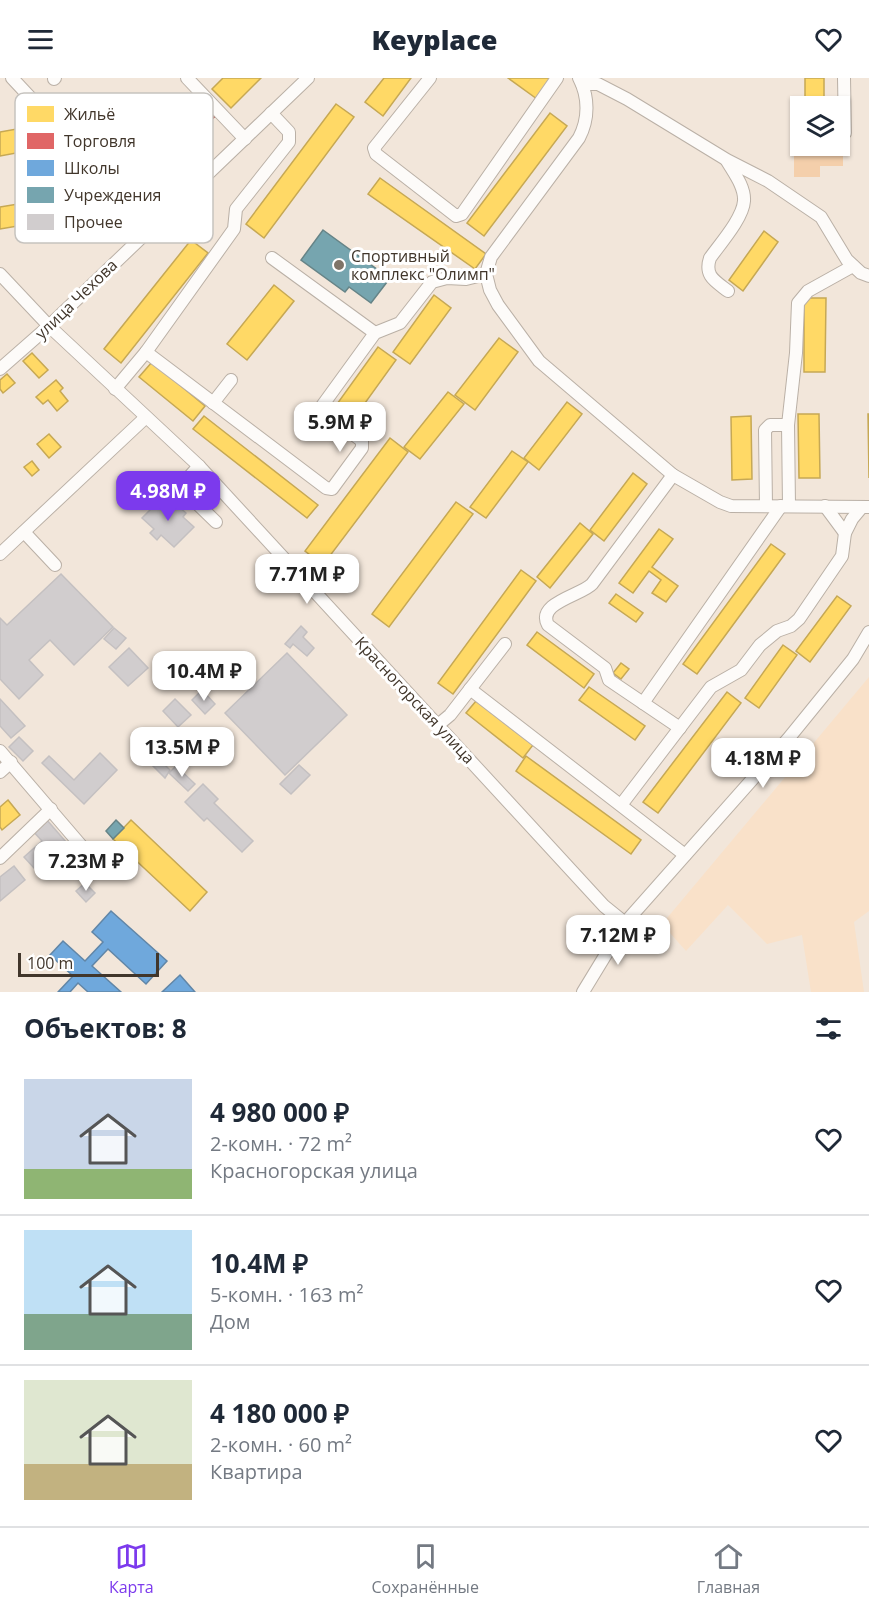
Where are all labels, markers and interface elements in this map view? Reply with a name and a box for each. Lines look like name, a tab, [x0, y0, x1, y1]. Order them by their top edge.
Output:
text: Keyplace	[372, 21, 497, 58]
icon: menu	[24, 23, 57, 56]
icon: heart	[812, 23, 845, 56]
legend	[15, 93, 213, 243]
map controls	[790, 96, 850, 156]
button: layers	[790, 96, 850, 156]
text: Жильё	[64, 103, 115, 125]
text: Торговля	[64, 130, 136, 152]
text: Школы	[64, 157, 120, 179]
text: Учреждения	[64, 184, 161, 206]
text: Прочее	[64, 211, 123, 233]
place label: Спортивный комплекс "Олимп"	[351, 245, 495, 285]
street label: улица Чехова	[30, 254, 122, 344]
marker: Спортивный комплекс "Олимп"	[332, 258, 346, 272]
pin: 5.9M ₽	[291, 402, 389, 453]
text: 5.9M ₽	[308, 408, 372, 435]
pin: 4.98M ₽	[113, 471, 223, 522]
text: 4.98M ₽	[130, 477, 206, 504]
pin: 7.71M ₽	[252, 554, 362, 605]
text: 7.71M ₽	[269, 560, 345, 587]
street label: Красногорская улица	[350, 632, 480, 768]
pin: 10.4M ₽	[149, 651, 259, 702]
text: 10.4M ₽	[166, 657, 242, 684]
pin: 13.5M ₽	[127, 727, 237, 778]
text: 13.5M ₽	[144, 733, 220, 760]
pin: 4.18M ₽	[708, 738, 818, 789]
text: 4.18M ₽	[725, 744, 801, 771]
pin: 7.23M ₽	[31, 841, 141, 892]
text: 7.23M ₽	[48, 847, 124, 874]
pin: 7.12M ₽	[563, 915, 673, 966]
text: 7.12M ₽	[580, 921, 656, 948]
scale bar	[18, 950, 159, 977]
text: 100 m	[27, 952, 73, 974]
text: Объектов: 8	[24, 1010, 187, 1046]
icon: filters	[812, 1012, 845, 1045]
text: 4 980 000 ₽	[210, 1094, 349, 1130]
icon: home	[72, 1103, 144, 1175]
icon: heart	[812, 1123, 845, 1156]
text: 2-комн. · 72 m²	[210, 1130, 352, 1157]
text: Красногорская улица	[210, 1157, 418, 1184]
text: 10.4M ₽	[210, 1245, 308, 1281]
icon: home	[72, 1254, 144, 1326]
icon: heart	[812, 1274, 845, 1307]
text: 5-комн. · 163 m²	[210, 1281, 363, 1308]
text: Дом	[210, 1308, 250, 1335]
text: 4 180 000 ₽	[210, 1395, 349, 1431]
icon: home	[72, 1404, 144, 1476]
icon: heart	[812, 1424, 845, 1457]
text: 2-комн. · 60 m²	[210, 1431, 352, 1458]
text: Квартира	[210, 1458, 303, 1485]
tab: Карта	[109, 1540, 154, 1598]
tab: Сохранённые	[372, 1540, 479, 1598]
tab: Главная	[697, 1540, 760, 1598]

